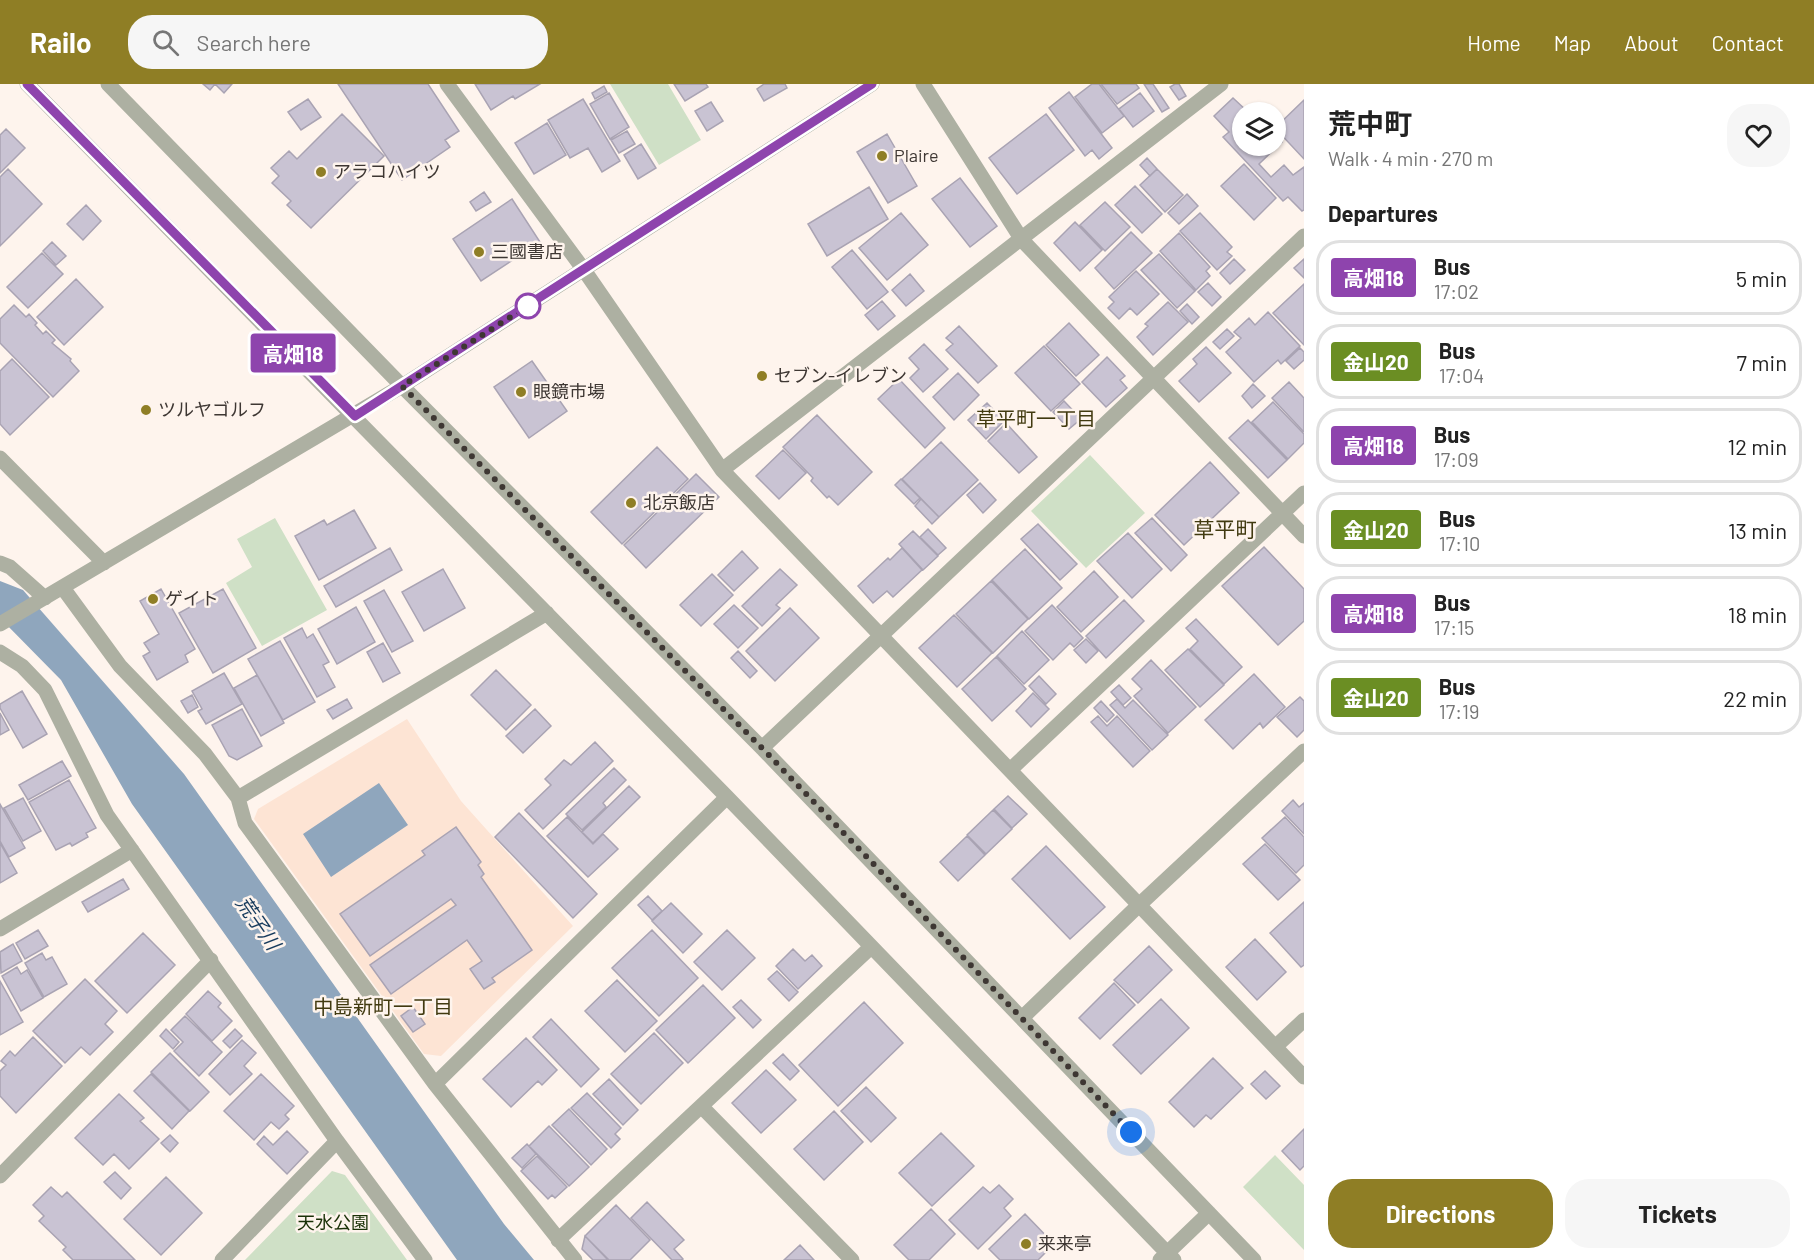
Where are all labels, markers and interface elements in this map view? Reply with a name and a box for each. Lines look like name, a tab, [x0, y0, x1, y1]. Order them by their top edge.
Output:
search box	[128, 15, 548, 69]
text: Railo	[30, 25, 92, 59]
icon: search	[149, 26, 182, 59]
text: Search here	[197, 29, 311, 55]
text: Home	[1467, 30, 1521, 55]
text: Map	[1554, 30, 1591, 55]
text: About	[1624, 30, 1679, 55]
text: Contact	[1712, 30, 1784, 55]
map controls	[1232, 102, 1286, 156]
button: layers	[1232, 102, 1286, 156]
button: heart	[1727, 104, 1790, 167]
text: 荒中町	[1328, 106, 1412, 140]
place label: Plaire	[894, 144, 939, 166]
text: Walk · 4 min · 270 m	[1328, 146, 1493, 170]
marker: Plaire	[875, 149, 889, 163]
place label: アラコハイツ	[333, 160, 441, 182]
marker: アラコハイツ	[314, 165, 328, 179]
text: Departures	[1328, 200, 1438, 226]
place label: 三國書店	[491, 240, 563, 262]
marker: 三國書店	[472, 245, 486, 259]
text: Bus	[1434, 253, 1470, 279]
text: 高畑18	[1343, 265, 1404, 290]
text: 5 min	[1736, 265, 1787, 291]
text: 17:02	[1434, 279, 1479, 303]
unlabelled marker	[515, 293, 541, 319]
line badge: 高畑18	[251, 334, 335, 372]
text: Bus	[1439, 337, 1475, 363]
text: 高畑18	[263, 341, 323, 366]
text: 金山20	[1343, 349, 1409, 374]
text: 7 min	[1737, 349, 1787, 375]
text: 17:04	[1439, 363, 1484, 387]
place label: セブン-イレブン	[774, 364, 907, 386]
marker: セブン-イレブン	[755, 369, 769, 383]
place label: 眼鏡市場	[533, 380, 605, 402]
marker: 眼鏡市場	[514, 385, 528, 399]
place label: ツルヤゴルフ	[158, 398, 266, 420]
marker: ツルヤゴルフ	[139, 403, 153, 417]
district label: 草平町一丁目	[976, 406, 1096, 430]
text: Bus	[1434, 421, 1470, 447]
text: 高畑18	[1343, 433, 1404, 458]
text: 12 min	[1727, 433, 1787, 459]
text: 17:09	[1434, 447, 1479, 471]
place label: 北京飯店	[643, 491, 715, 513]
marker: 北京飯店	[624, 496, 638, 510]
text: Bus	[1439, 505, 1475, 531]
district label: 草平町	[1194, 516, 1257, 541]
text: 金山20	[1343, 517, 1409, 542]
text: 13 min	[1728, 517, 1787, 543]
text: 17:10	[1439, 531, 1480, 555]
place label: ゲイト	[165, 587, 219, 609]
text: Bus	[1434, 589, 1470, 615]
marker: ゲイト	[146, 592, 160, 606]
text: 高畑18	[1343, 601, 1404, 626]
text: 18 min	[1728, 601, 1787, 627]
text: 17:15	[1434, 615, 1474, 639]
text: Bus	[1439, 673, 1475, 699]
text: 金山20	[1343, 685, 1409, 710]
text: 22 min	[1723, 685, 1787, 711]
text: 17:19	[1439, 699, 1479, 723]
water label: 荒子川	[232, 891, 287, 956]
district label: 中島新町一丁目	[313, 994, 453, 1018]
your location	[1116, 1117, 1146, 1147]
button: Directions	[1328, 1179, 1553, 1248]
button: Tickets	[1565, 1179, 1790, 1248]
park label: 天水公園	[297, 1211, 369, 1233]
place label: 来来亭	[1038, 1232, 1092, 1254]
marker: 来来亭	[1019, 1237, 1033, 1251]

